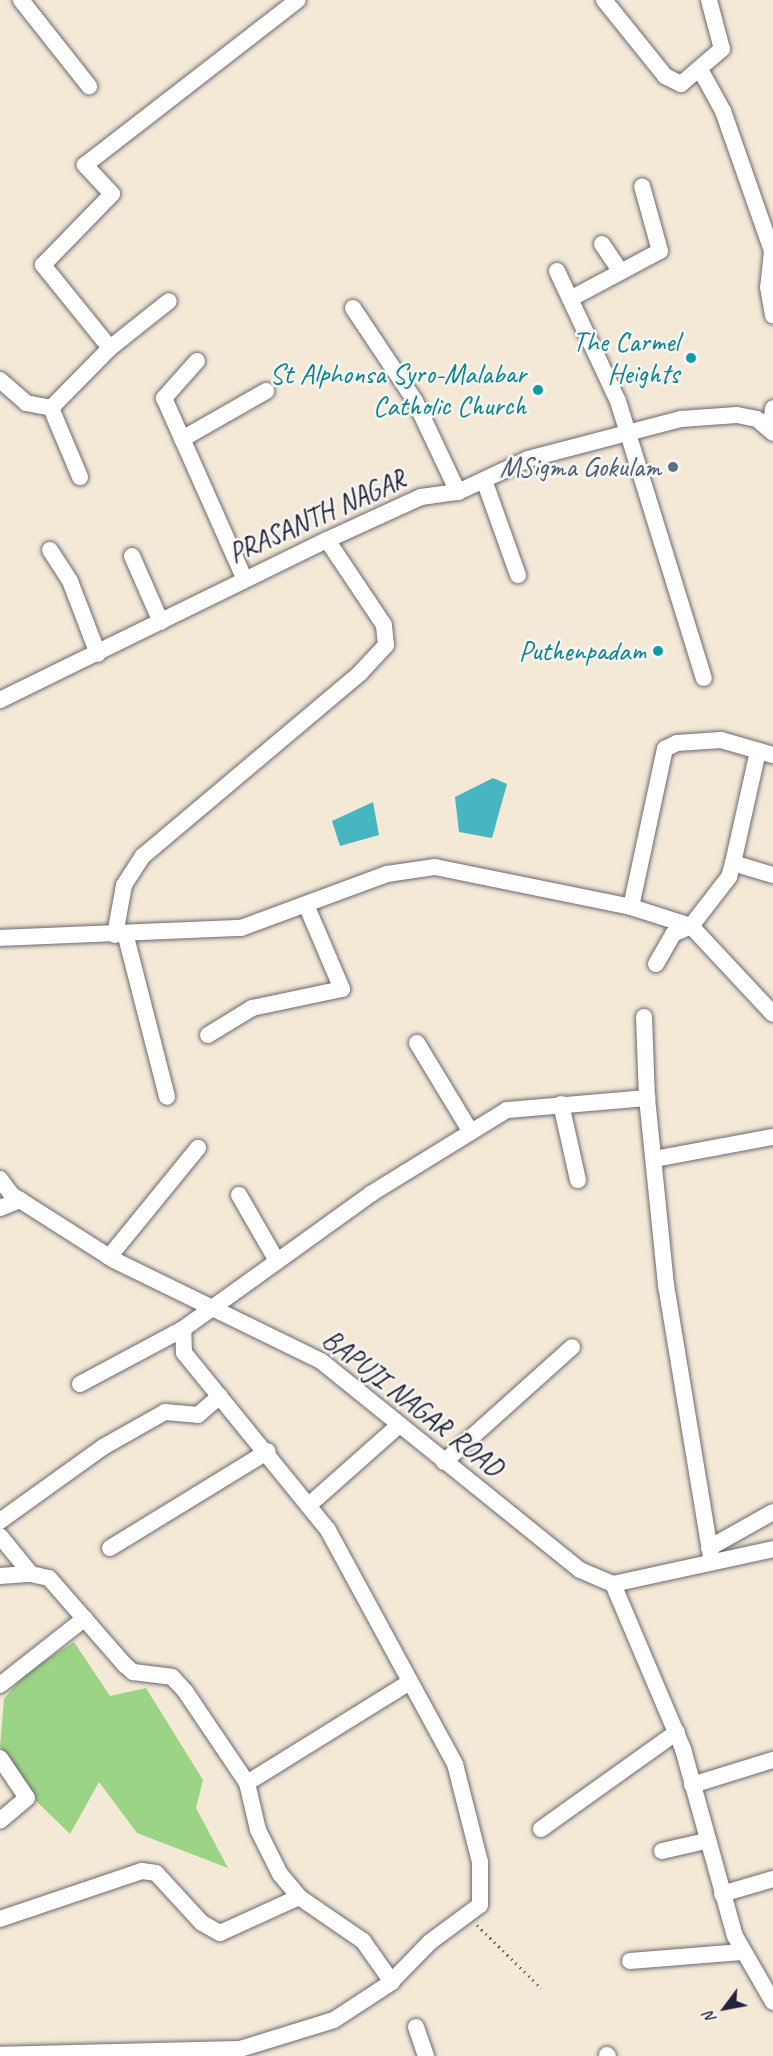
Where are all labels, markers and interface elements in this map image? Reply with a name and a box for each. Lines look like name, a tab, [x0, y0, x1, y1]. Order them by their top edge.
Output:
place label: The Carmel Heights	[570, 325, 679, 391]
marker: The Carmel Heights	[684, 351, 698, 365]
place label: St Alphonsa Syro-Malabar Catholic Church	[270, 357, 526, 423]
marker: St Alphonsa Syro-Malabar Catholic Church	[531, 383, 545, 397]
place label: MSigma Gokulam	[501, 450, 661, 484]
marker: MSigma Gokulam	[666, 460, 680, 474]
street label: PRASANTH NAGAR	[223, 462, 411, 570]
place label: Puthenpadam	[519, 634, 646, 668]
marker: Puthenpadam	[651, 644, 665, 658]
street label: BAPUJI NAGAR ROAD	[316, 1322, 510, 1484]
north arrow	[695, 1978, 755, 2038]
text: N	[699, 2008, 721, 2027]

